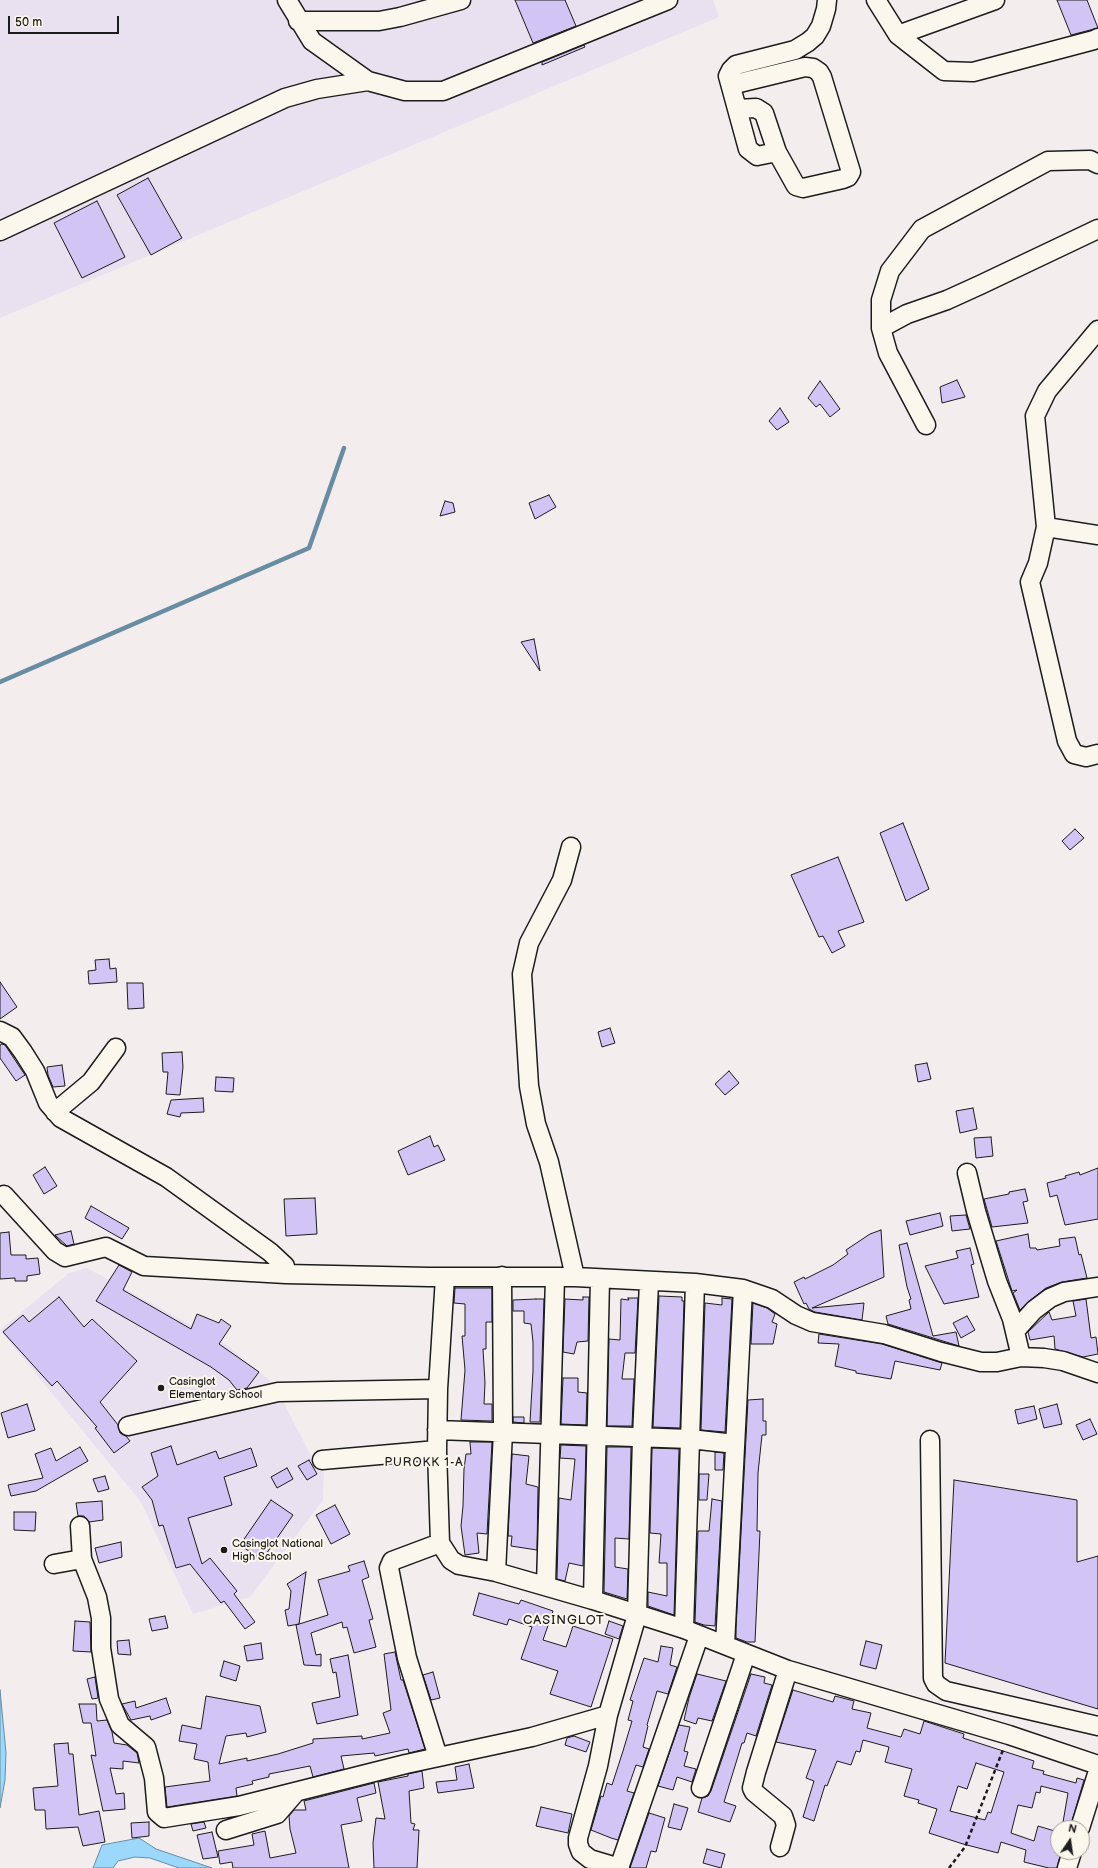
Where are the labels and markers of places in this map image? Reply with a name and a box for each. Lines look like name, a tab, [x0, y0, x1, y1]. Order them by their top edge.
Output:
place label: Casinglot Elementary School	[169, 1375, 262, 1401]
marker: Casinglot Elementary School	[156, 1383, 166, 1393]
place label: Casinglot National High School	[232, 1537, 323, 1563]
marker: Casinglot National High School	[219, 1545, 229, 1555]

